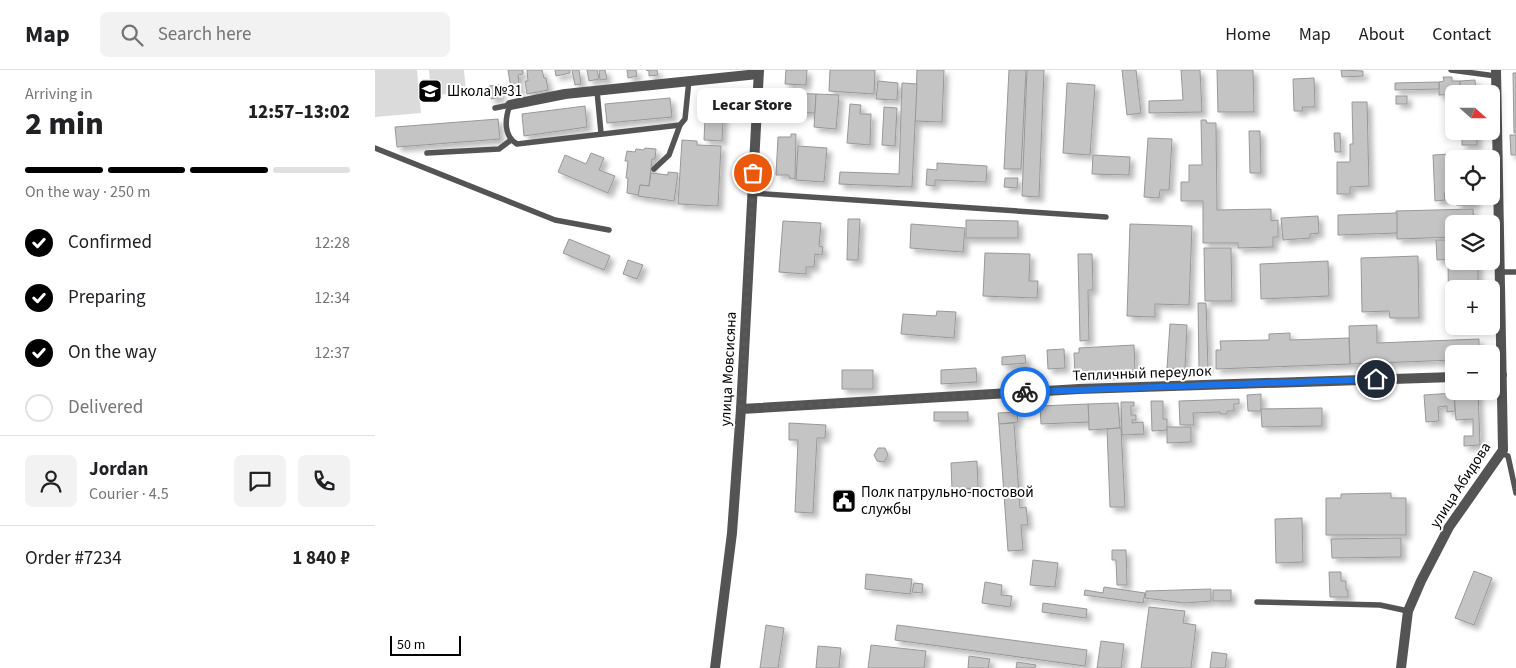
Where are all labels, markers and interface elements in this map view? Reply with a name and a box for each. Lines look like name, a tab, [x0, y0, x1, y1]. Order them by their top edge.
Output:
search box	[100, 12, 450, 57]
text: Map	[25, 17, 70, 52]
icon: search	[118, 21, 146, 49]
text: Search here	[158, 21, 251, 48]
text: Home	[1225, 22, 1271, 47]
text: Map	[1299, 22, 1331, 47]
text: About	[1359, 22, 1404, 47]
text: Contact	[1432, 22, 1491, 47]
school or university icon: Школа №31	[417, 78, 443, 104]
place label: Школа №31	[447, 81, 522, 102]
text: Arriving in	[25, 83, 93, 105]
north arrow	[1445, 85, 1500, 140]
map controls	[1445, 85, 1500, 400]
callout: Lecar Store	[698, 88, 808, 123]
text: Lecar Store	[712, 94, 792, 116]
text: 12:57–13:02	[248, 99, 350, 126]
text: 2 min	[25, 101, 104, 147]
button: locate	[1445, 150, 1500, 205]
pin	[732, 152, 774, 194]
icon: bag	[739, 159, 767, 187]
text: On the way · 250 m	[25, 181, 150, 203]
button: layers	[1445, 215, 1500, 270]
icon: check	[25, 229, 53, 257]
text: Confirmed	[68, 229, 152, 256]
text: 12:28	[314, 232, 350, 254]
button: +	[1445, 280, 1500, 335]
icon: check	[25, 284, 53, 312]
text: Preparing	[68, 284, 146, 311]
text: 12:34	[314, 287, 350, 309]
street label: улица Мовсисяна	[715, 311, 742, 427]
icon: check	[25, 339, 53, 367]
text: On the way	[68, 339, 157, 366]
text: 12:37	[314, 342, 350, 364]
button: −	[1445, 345, 1500, 400]
pin	[1355, 358, 1397, 400]
street label: Тепличный переулок	[1072, 361, 1212, 386]
icon: home	[1362, 365, 1390, 393]
courier	[1000, 367, 1050, 417]
icon: bike	[1011, 378, 1039, 406]
text: Delivered	[68, 394, 143, 421]
street label: улица Абидова	[1425, 438, 1496, 532]
button: person	[25, 455, 77, 507]
button: chat	[234, 455, 286, 507]
button: phone	[298, 455, 350, 507]
text: Jordan	[89, 456, 148, 483]
place label: Полк патрульно-постовой службы	[861, 482, 1034, 520]
text: Courier · 4.5	[89, 483, 169, 505]
public building icon: Полк патрульно-постовой службы	[831, 488, 857, 514]
text: Order #7234	[25, 545, 122, 572]
text: 1 840 ₽	[292, 545, 350, 572]
scale bar	[390, 633, 461, 656]
text: 50 m	[397, 635, 425, 655]

